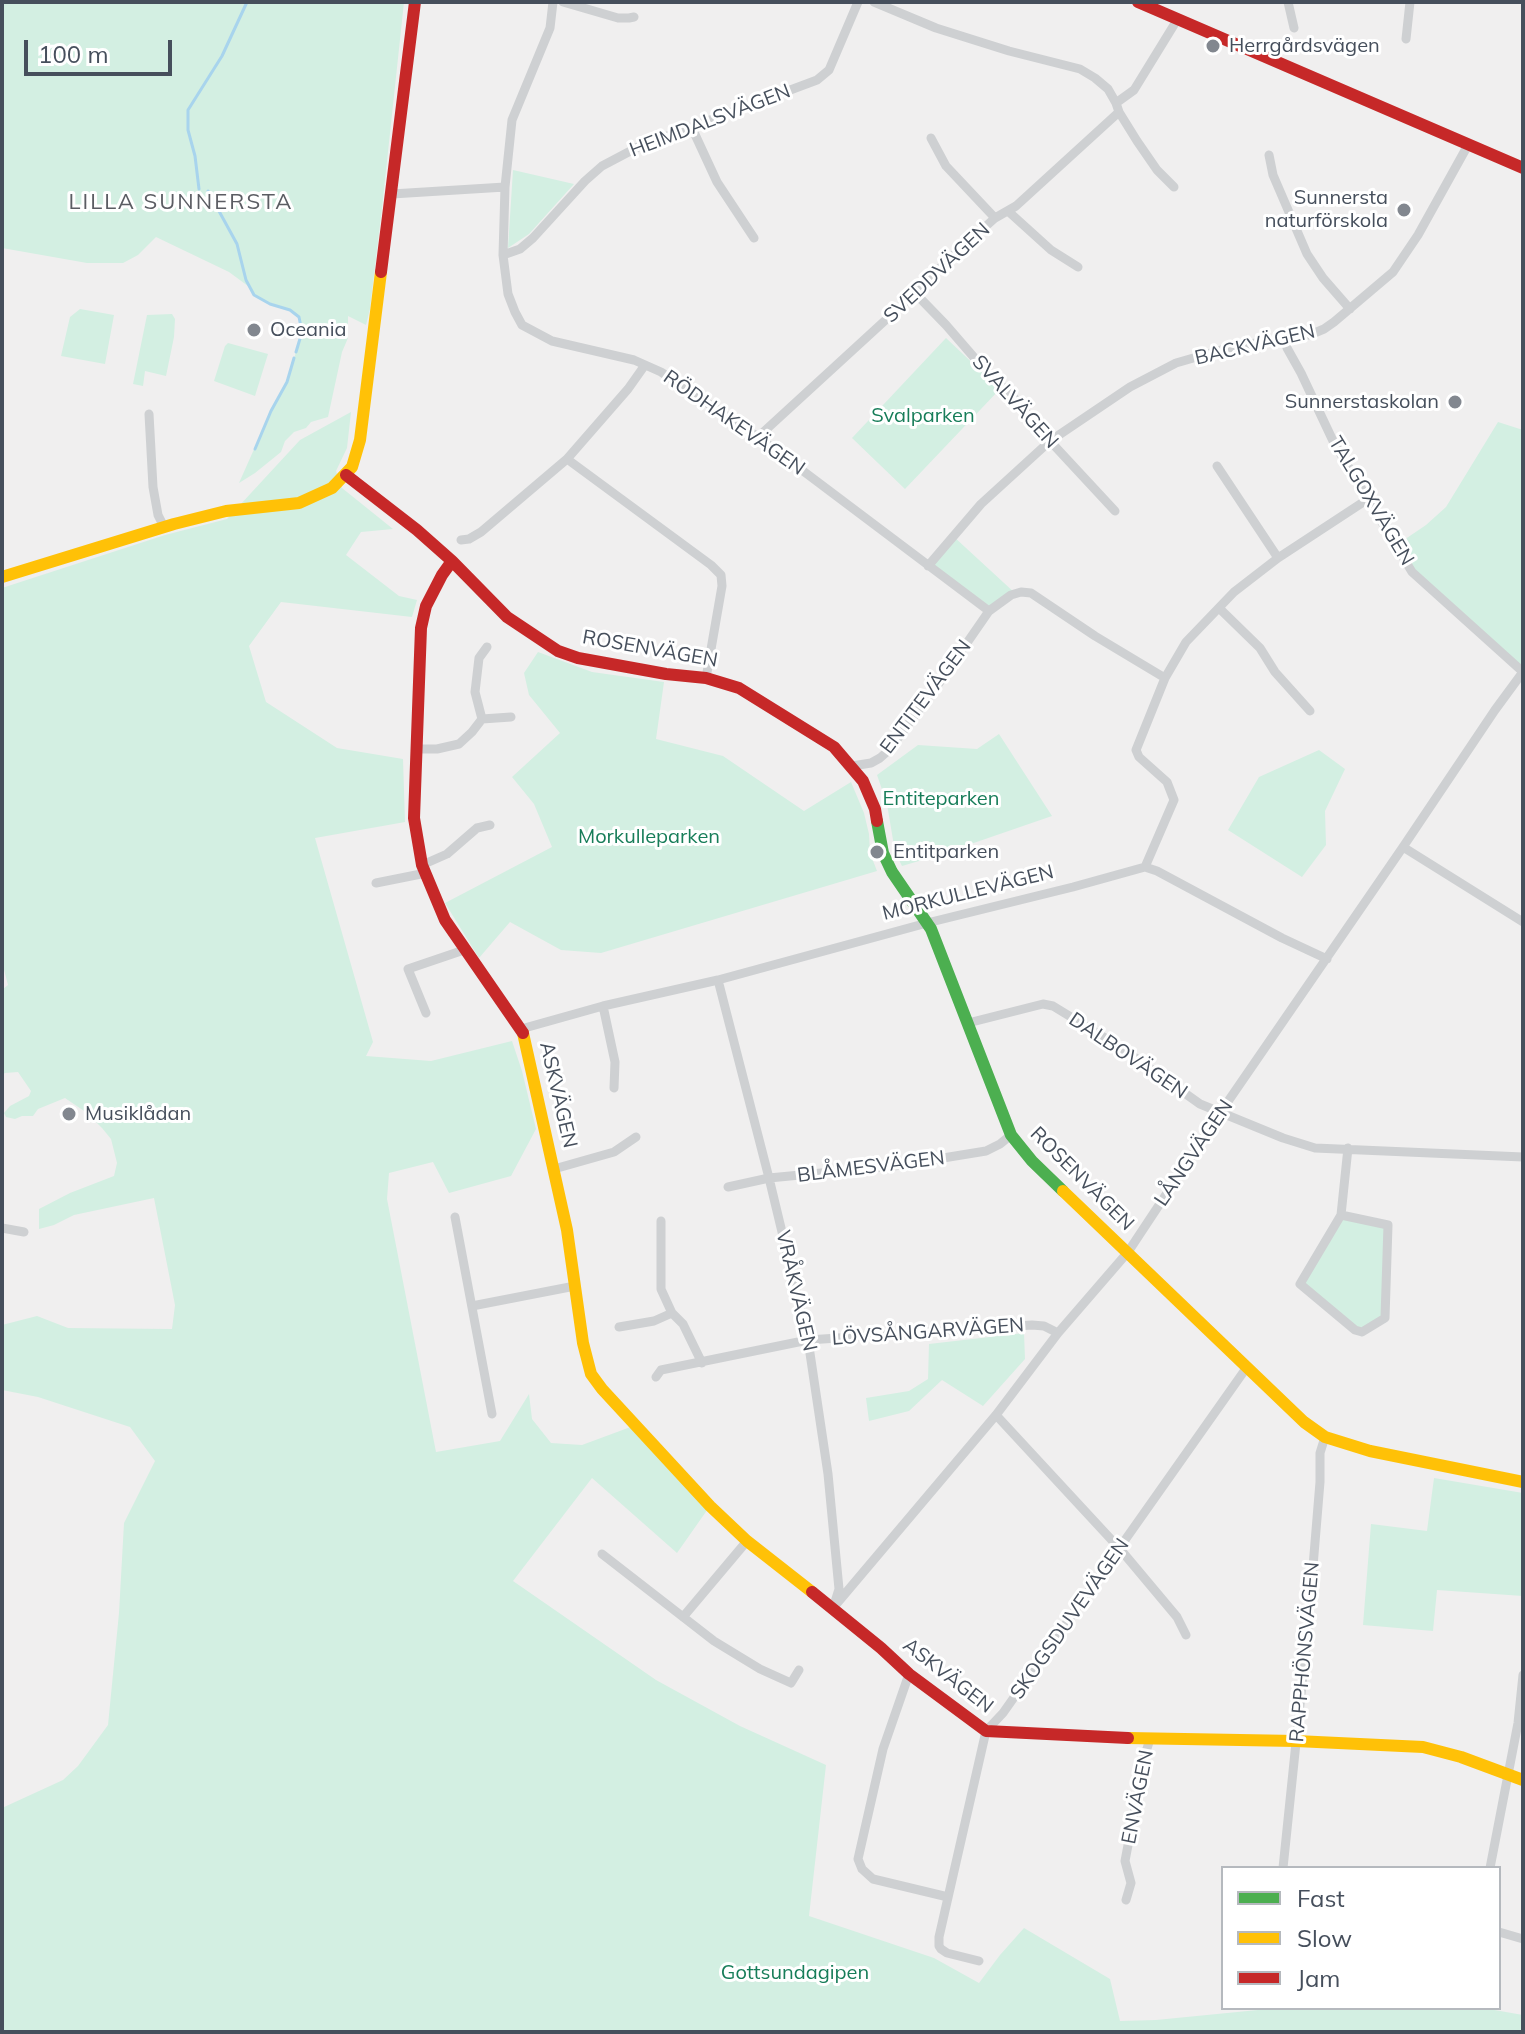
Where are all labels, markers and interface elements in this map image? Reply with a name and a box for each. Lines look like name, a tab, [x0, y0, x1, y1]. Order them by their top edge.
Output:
scale bar	[28, 24, 176, 74]
place label: Herrgårdsvägen	[1229, 34, 1380, 58]
marker: Herrgårdsvägen	[1204, 37, 1222, 55]
text: 100 m	[38, 39, 109, 69]
street label: HEIMDALSVÄGEN	[626, 79, 794, 163]
place label: Sunnersta naturförskola	[1265, 186, 1388, 233]
district label: LILLA SUNNERSTA	[68, 189, 294, 215]
marker: Sunnersta naturförskola	[1395, 201, 1413, 219]
street label: SVEDDVÄGEN	[879, 218, 995, 328]
place label: Oceania	[270, 318, 346, 342]
street label: BACKVÄGEN	[1193, 320, 1317, 370]
marker: Oceania	[245, 321, 263, 339]
street label: SVALVÄGEN	[967, 350, 1063, 454]
street label: RÖDHAKEVÄGEN	[659, 365, 809, 481]
place label: Sunnerstaskolan	[1285, 390, 1439, 414]
marker: Sunnerstaskolan	[1446, 393, 1464, 411]
park label: Svalparken	[871, 404, 975, 428]
street label: TALGOXVÄGEN	[1323, 432, 1419, 570]
street label: ROSENVÄGEN	[580, 625, 720, 673]
street label: ENTITEVÄGEN	[875, 635, 977, 759]
park label: Entiteparken	[883, 787, 999, 811]
park label: Morkulleparken	[578, 825, 720, 849]
place label: Entitparken	[893, 840, 999, 864]
marker: Entitparken	[868, 843, 886, 861]
street label: MORKULLEVÄGEN	[880, 860, 1056, 926]
street label: DALBOVÄGEN	[1064, 1008, 1192, 1104]
street label: ASKVÄGEN	[534, 1040, 582, 1150]
street label: LÅNGVÄGEN	[1150, 1095, 1238, 1211]
place label: Musiklådan	[85, 1102, 191, 1126]
marker: Musiklådan	[60, 1105, 78, 1123]
street label: ROSENVÄGEN	[1025, 1122, 1139, 1236]
street label: BLÅMESVÄGEN	[796, 1146, 946, 1188]
street label: VRÅKVÄGEN	[770, 1228, 822, 1354]
street label: LÖVSÅNGARVÄGEN	[831, 1313, 1025, 1351]
street label: SKOGSDUVEVÄGEN	[1005, 1534, 1135, 1704]
street label: RAPPHÖNSVÄGEN	[1285, 1561, 1325, 1743]
street label: ASKVÄGEN	[898, 1633, 998, 1719]
street label: ENVÄGEN	[1117, 1748, 1159, 1846]
legend	[1221, 1866, 1501, 2010]
text: Fast	[1297, 1883, 1345, 1913]
text: Slow	[1297, 1923, 1352, 1953]
park label: Gottsundagipen	[721, 1961, 869, 1985]
text: Jam	[1297, 1963, 1340, 1993]

